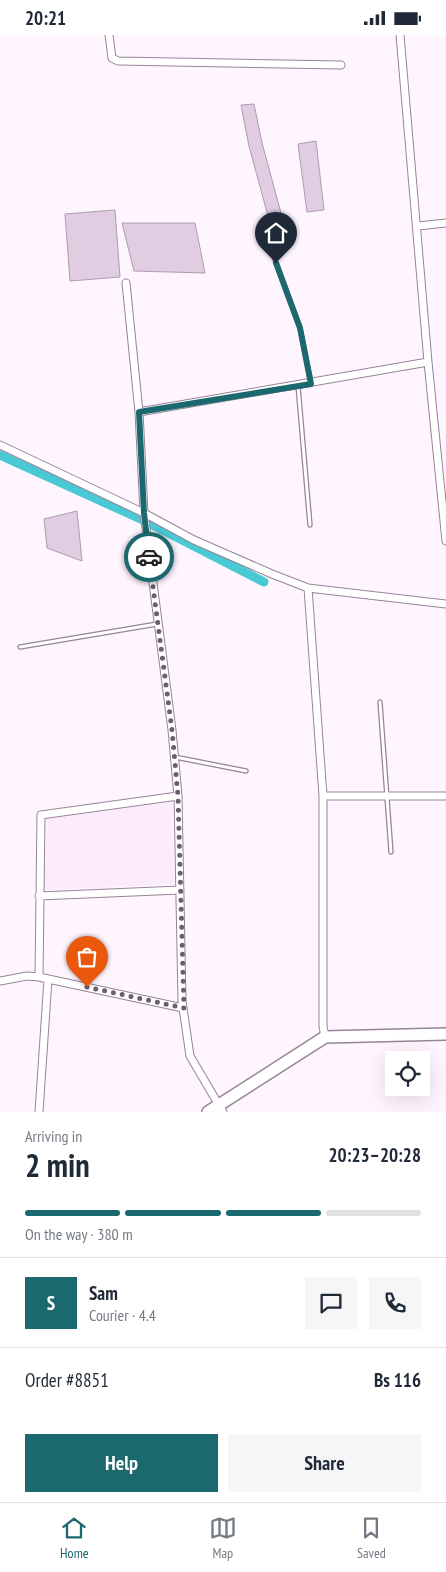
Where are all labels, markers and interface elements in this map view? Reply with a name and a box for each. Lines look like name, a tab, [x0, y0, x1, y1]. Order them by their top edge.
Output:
text: 20:21	[25, 6, 66, 30]
pin	[255, 212, 297, 263]
icon: home	[262, 219, 290, 247]
courier	[124, 532, 174, 582]
icon: car	[135, 543, 163, 571]
pin	[66, 936, 108, 987]
icon: bag	[73, 943, 101, 971]
map controls	[385, 1051, 430, 1096]
button: locate	[385, 1051, 430, 1096]
text: Arriving in	[25, 1126, 82, 1146]
text: 20:23–20:28	[328, 1143, 421, 1167]
text: 2 min	[25, 1144, 90, 1186]
text: On the way · 380 m	[25, 1224, 133, 1244]
button: chat	[305, 1277, 357, 1329]
button: phone	[369, 1277, 421, 1329]
text: Sam	[89, 1281, 118, 1305]
text: S	[47, 1291, 55, 1315]
text: Courier · 4.4	[89, 1305, 156, 1325]
text: Order #8851	[25, 1368, 109, 1392]
text: Bs 116	[374, 1368, 421, 1392]
button: Help	[25, 1434, 218, 1492]
button: Share	[228, 1434, 421, 1492]
tab: Home	[60, 1514, 89, 1562]
tab: Map	[209, 1514, 237, 1562]
tab: Saved	[357, 1514, 386, 1562]

